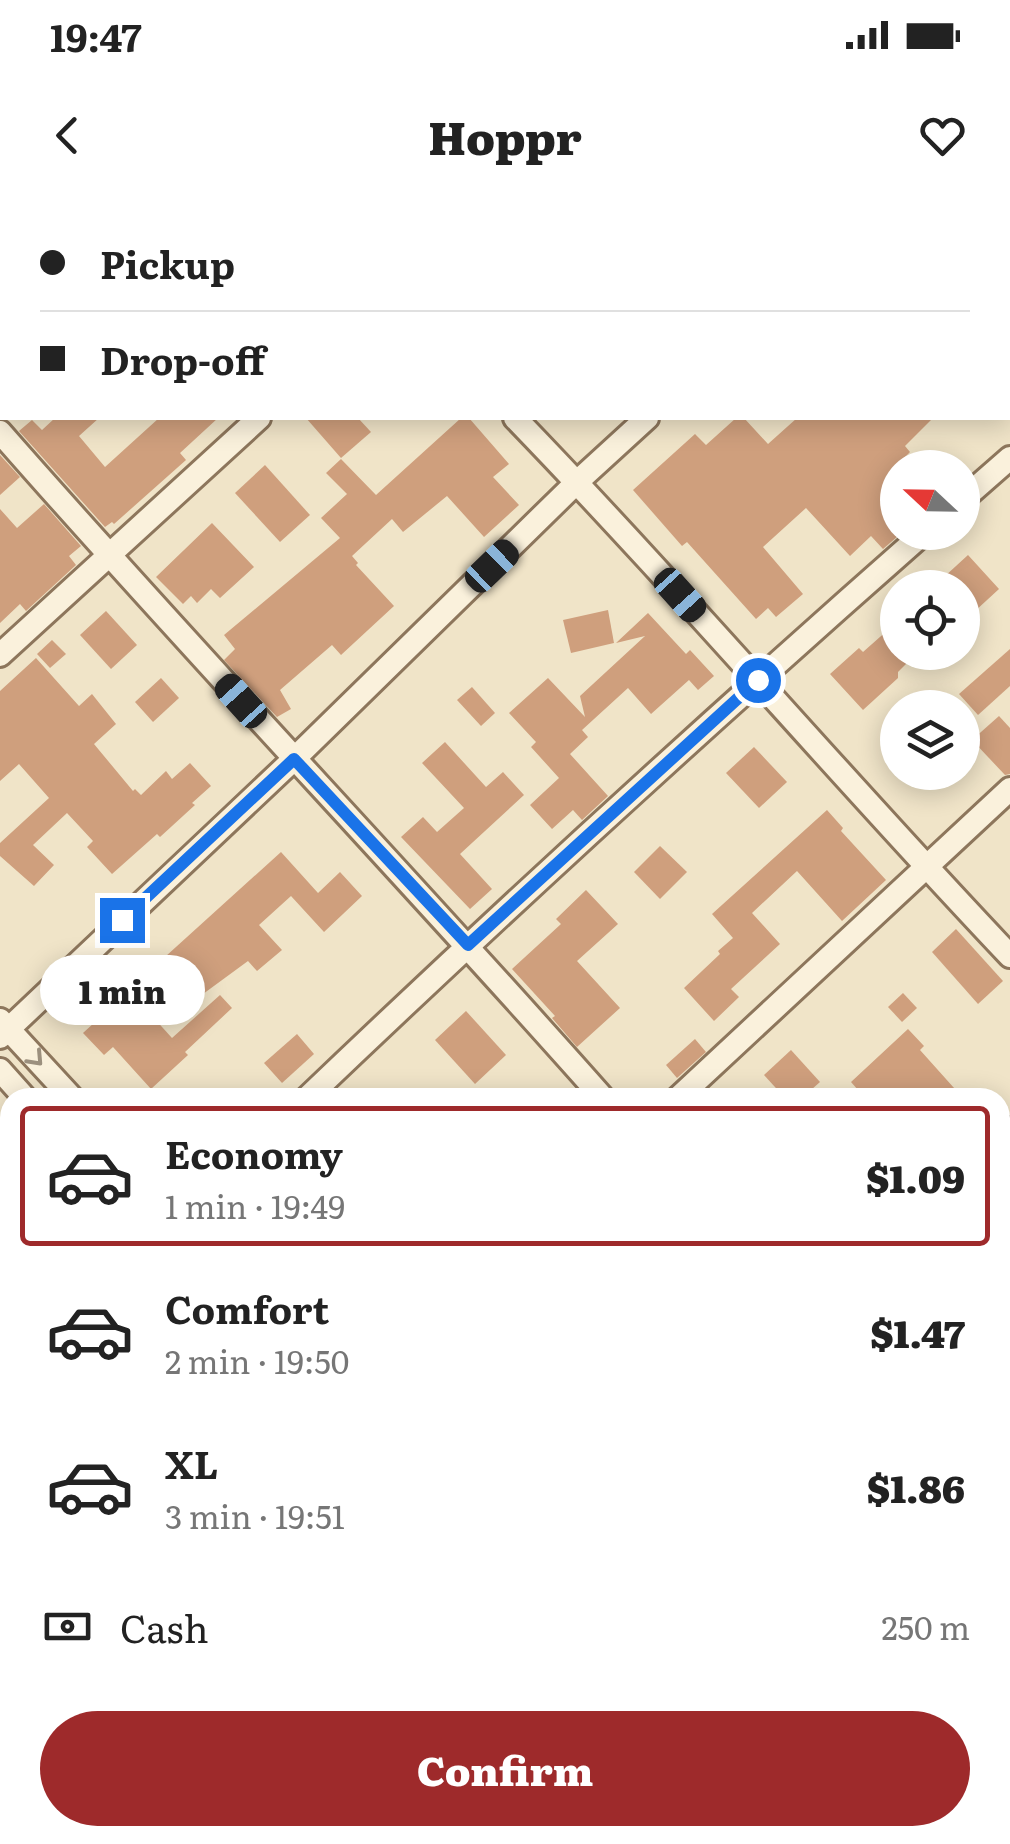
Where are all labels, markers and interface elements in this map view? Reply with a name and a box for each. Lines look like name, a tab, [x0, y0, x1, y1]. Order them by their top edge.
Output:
text: 19:47	[50, 7, 142, 64]
text: Hoppr	[428, 102, 582, 169]
icon: back	[40, 108, 95, 163]
icon: heart	[915, 108, 970, 163]
text: Pickup	[100, 234, 235, 291]
text: Drop-off	[100, 330, 265, 387]
north arrow	[880, 450, 980, 550]
map controls	[880, 450, 980, 790]
car	[460, 534, 524, 598]
car	[649, 563, 711, 627]
button: locate	[880, 570, 980, 670]
route start	[736, 658, 781, 703]
car	[210, 669, 272, 733]
button: layers	[880, 690, 980, 790]
route end	[100, 898, 145, 943]
callout: 1 min	[39, 955, 204, 1025]
text: 1 min	[79, 966, 166, 1014]
one-way arrow	[24, 1047, 42, 1065]
text: Economy	[165, 1124, 343, 1181]
icon: car	[45, 1131, 135, 1221]
text: $1.09	[866, 1148, 965, 1205]
text: 1 min · 19:49	[165, 1181, 345, 1229]
text: Comfort	[165, 1279, 329, 1336]
icon: car	[45, 1286, 135, 1376]
text: $1.47	[870, 1303, 965, 1360]
text: 2 min · 19:50	[165, 1336, 349, 1384]
text: XL	[165, 1434, 218, 1491]
icon: car	[45, 1441, 135, 1531]
text: $1.86	[867, 1458, 965, 1515]
text: 3 min · 19:51	[165, 1491, 345, 1539]
text: Cash	[120, 1598, 209, 1655]
icon: cash	[40, 1599, 95, 1654]
text: 250 m	[882, 1602, 970, 1650]
button: Confirm	[40, 1711, 970, 1826]

